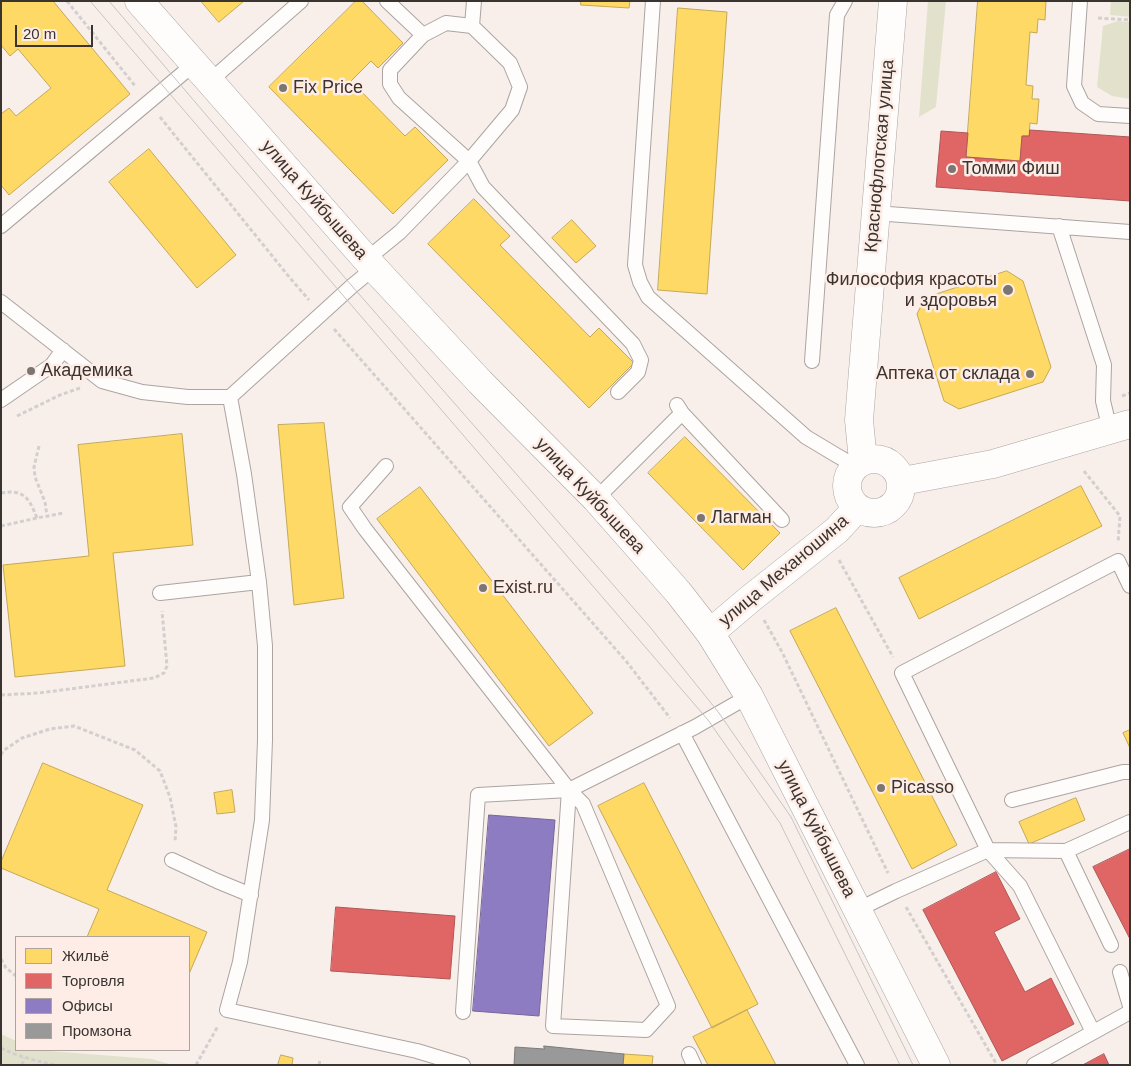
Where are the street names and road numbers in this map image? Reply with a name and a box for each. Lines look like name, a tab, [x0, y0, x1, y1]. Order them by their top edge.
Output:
street label: Краснофлотская улица	[861, 59, 899, 253]
street label: улица Куйбышева	[256, 136, 372, 264]
street label: улица Куйбышева	[531, 433, 649, 559]
street label: улица Механошина	[715, 510, 853, 632]
street label: улица Куйбышева	[772, 757, 860, 901]

